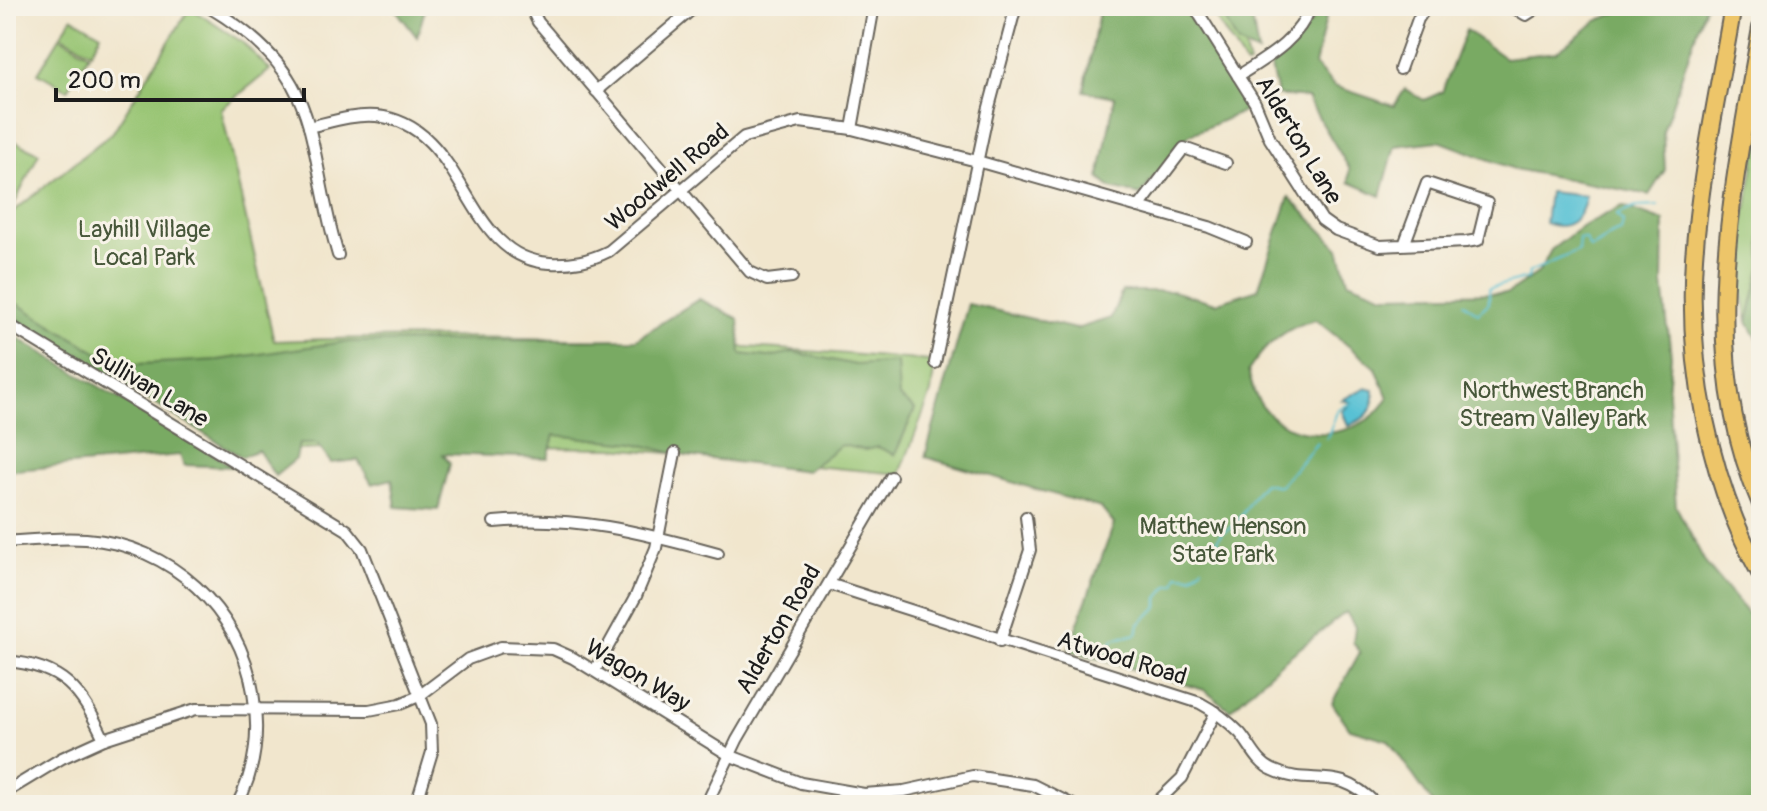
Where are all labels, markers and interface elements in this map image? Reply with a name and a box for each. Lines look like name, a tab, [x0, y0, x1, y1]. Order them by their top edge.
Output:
scale bar	[56, 52, 304, 102]
text: 200 m	[68, 66, 141, 95]
street label: Alderton Lane	[1249, 71, 1348, 210]
street label: Woodwell Road	[600, 117, 735, 237]
park label: Layhill Village Local Park	[78, 215, 210, 272]
street label: Sullivan Lane	[86, 341, 214, 434]
park label: Northwest Branch Stream Valley Park	[1459, 376, 1647, 433]
park label: Matthew Henson State Park	[1139, 512, 1307, 569]
street label: Alderton Road	[730, 559, 827, 699]
street label: Atwood Road	[1054, 625, 1190, 692]
street label: Wagon Way	[580, 633, 695, 718]

